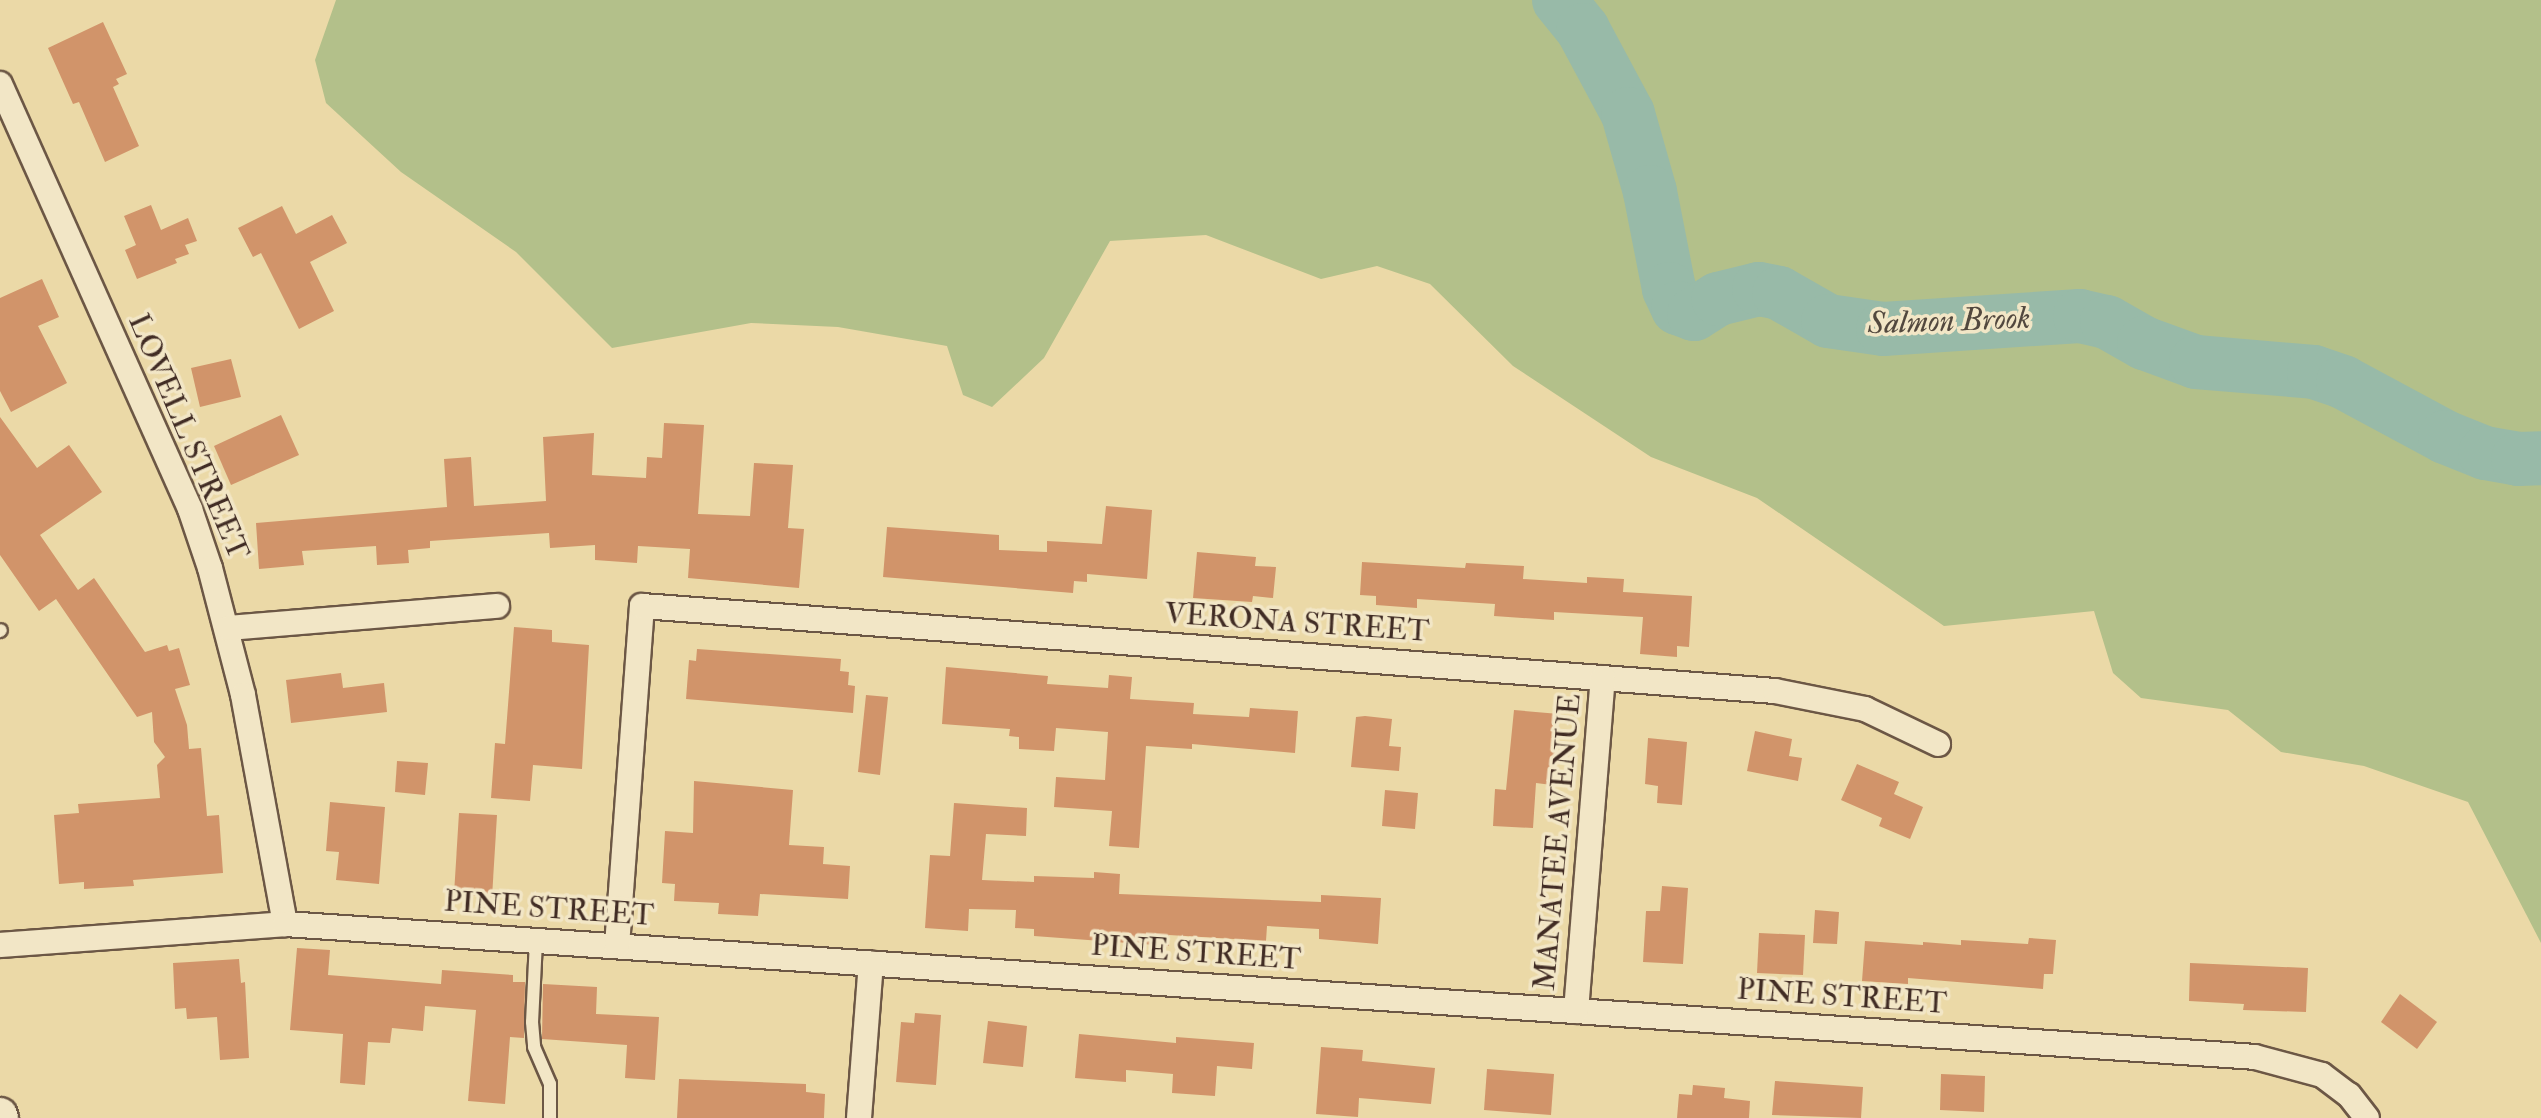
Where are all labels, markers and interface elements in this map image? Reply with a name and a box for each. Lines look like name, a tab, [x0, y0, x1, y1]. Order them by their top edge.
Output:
water label: Salmon Brook	[1867, 299, 2031, 343]
street label: LOVELL STREET	[120, 309, 256, 565]
street label: VERONA STREET	[1163, 596, 1431, 650]
street label: MANATEE AVENUE	[1527, 692, 1589, 992]
street label: PINE STREET	[443, 884, 655, 934]
street label: PINE STREET	[1090, 928, 1302, 978]
street label: PINE STREET	[1736, 972, 1948, 1022]

